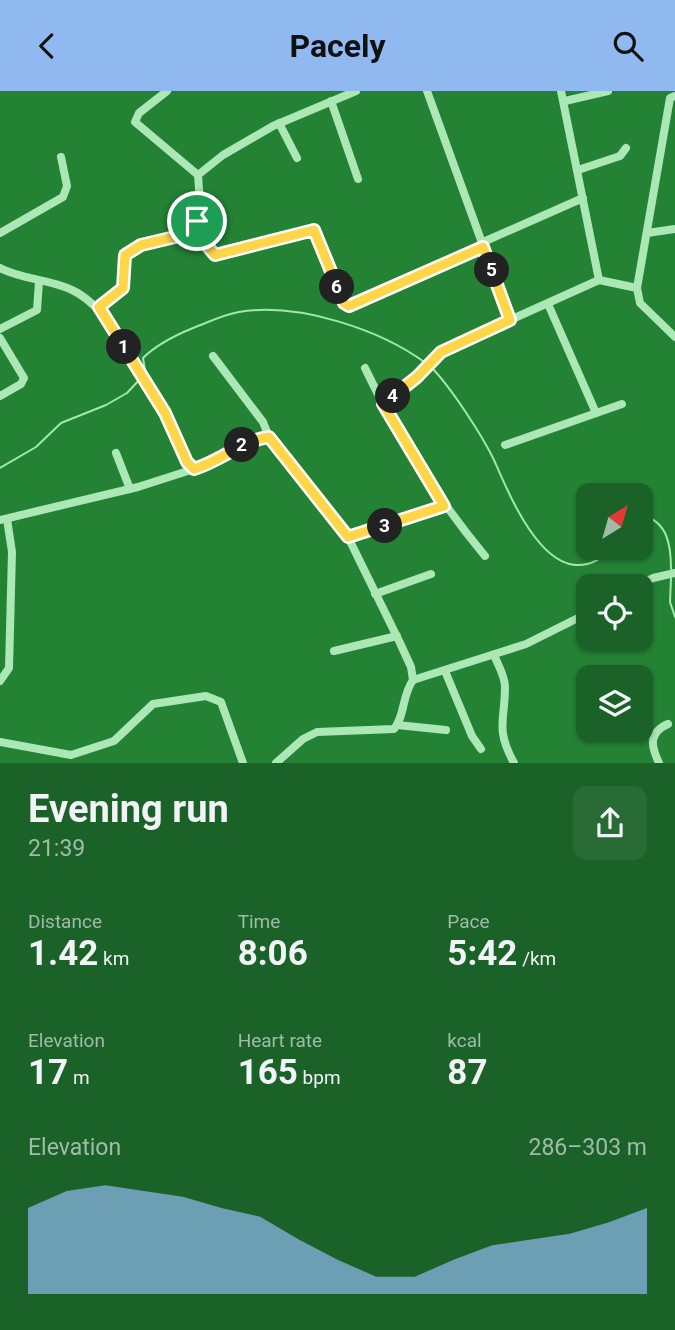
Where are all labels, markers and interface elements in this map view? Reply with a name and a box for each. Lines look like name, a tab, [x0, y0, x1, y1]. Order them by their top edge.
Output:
icon: back	[28, 27, 66, 65]
text: Pacely	[289, 27, 386, 65]
icon: search	[609, 27, 647, 65]
pin	[167, 191, 227, 251]
icon: arrive	[178, 202, 216, 240]
pin: 5	[475, 253, 510, 287]
text: 5	[486, 258, 497, 281]
pin: 6	[320, 269, 354, 305]
text: 6	[331, 275, 342, 298]
pin: 1	[106, 329, 142, 365]
text: 1	[118, 335, 129, 358]
pin: 4	[376, 379, 410, 413]
text: 4	[387, 384, 398, 407]
pin: 2	[224, 427, 260, 463]
text: 2	[236, 433, 247, 456]
north arrow	[576, 483, 653, 560]
map controls	[576, 483, 653, 742]
pin: 3	[368, 509, 402, 543]
text: 3	[379, 514, 390, 537]
button: locate	[576, 574, 653, 651]
button: layers	[576, 665, 653, 742]
button: share	[573, 786, 647, 860]
text: Evening run	[28, 787, 229, 831]
text: 21:39	[28, 835, 85, 862]
text: Distance	[28, 910, 102, 933]
text: Time	[238, 910, 280, 933]
text: Pace	[447, 910, 490, 933]
text: 1.42	[28, 933, 98, 974]
text: 8:06	[238, 933, 308, 974]
text: 5:42	[447, 933, 517, 974]
text: km	[98, 947, 129, 970]
text: /km	[517, 947, 556, 970]
text: Elevation	[28, 1029, 105, 1052]
text: Heart rate	[238, 1029, 322, 1052]
text: kcal	[447, 1029, 482, 1052]
text: 17	[28, 1052, 68, 1093]
text: 165	[238, 1052, 298, 1093]
text: 87	[447, 1052, 488, 1093]
text: m	[68, 1066, 90, 1089]
text: bpm	[298, 1066, 341, 1089]
text: Elevation	[28, 1134, 121, 1161]
text: 286–303 m	[528, 1134, 647, 1161]

